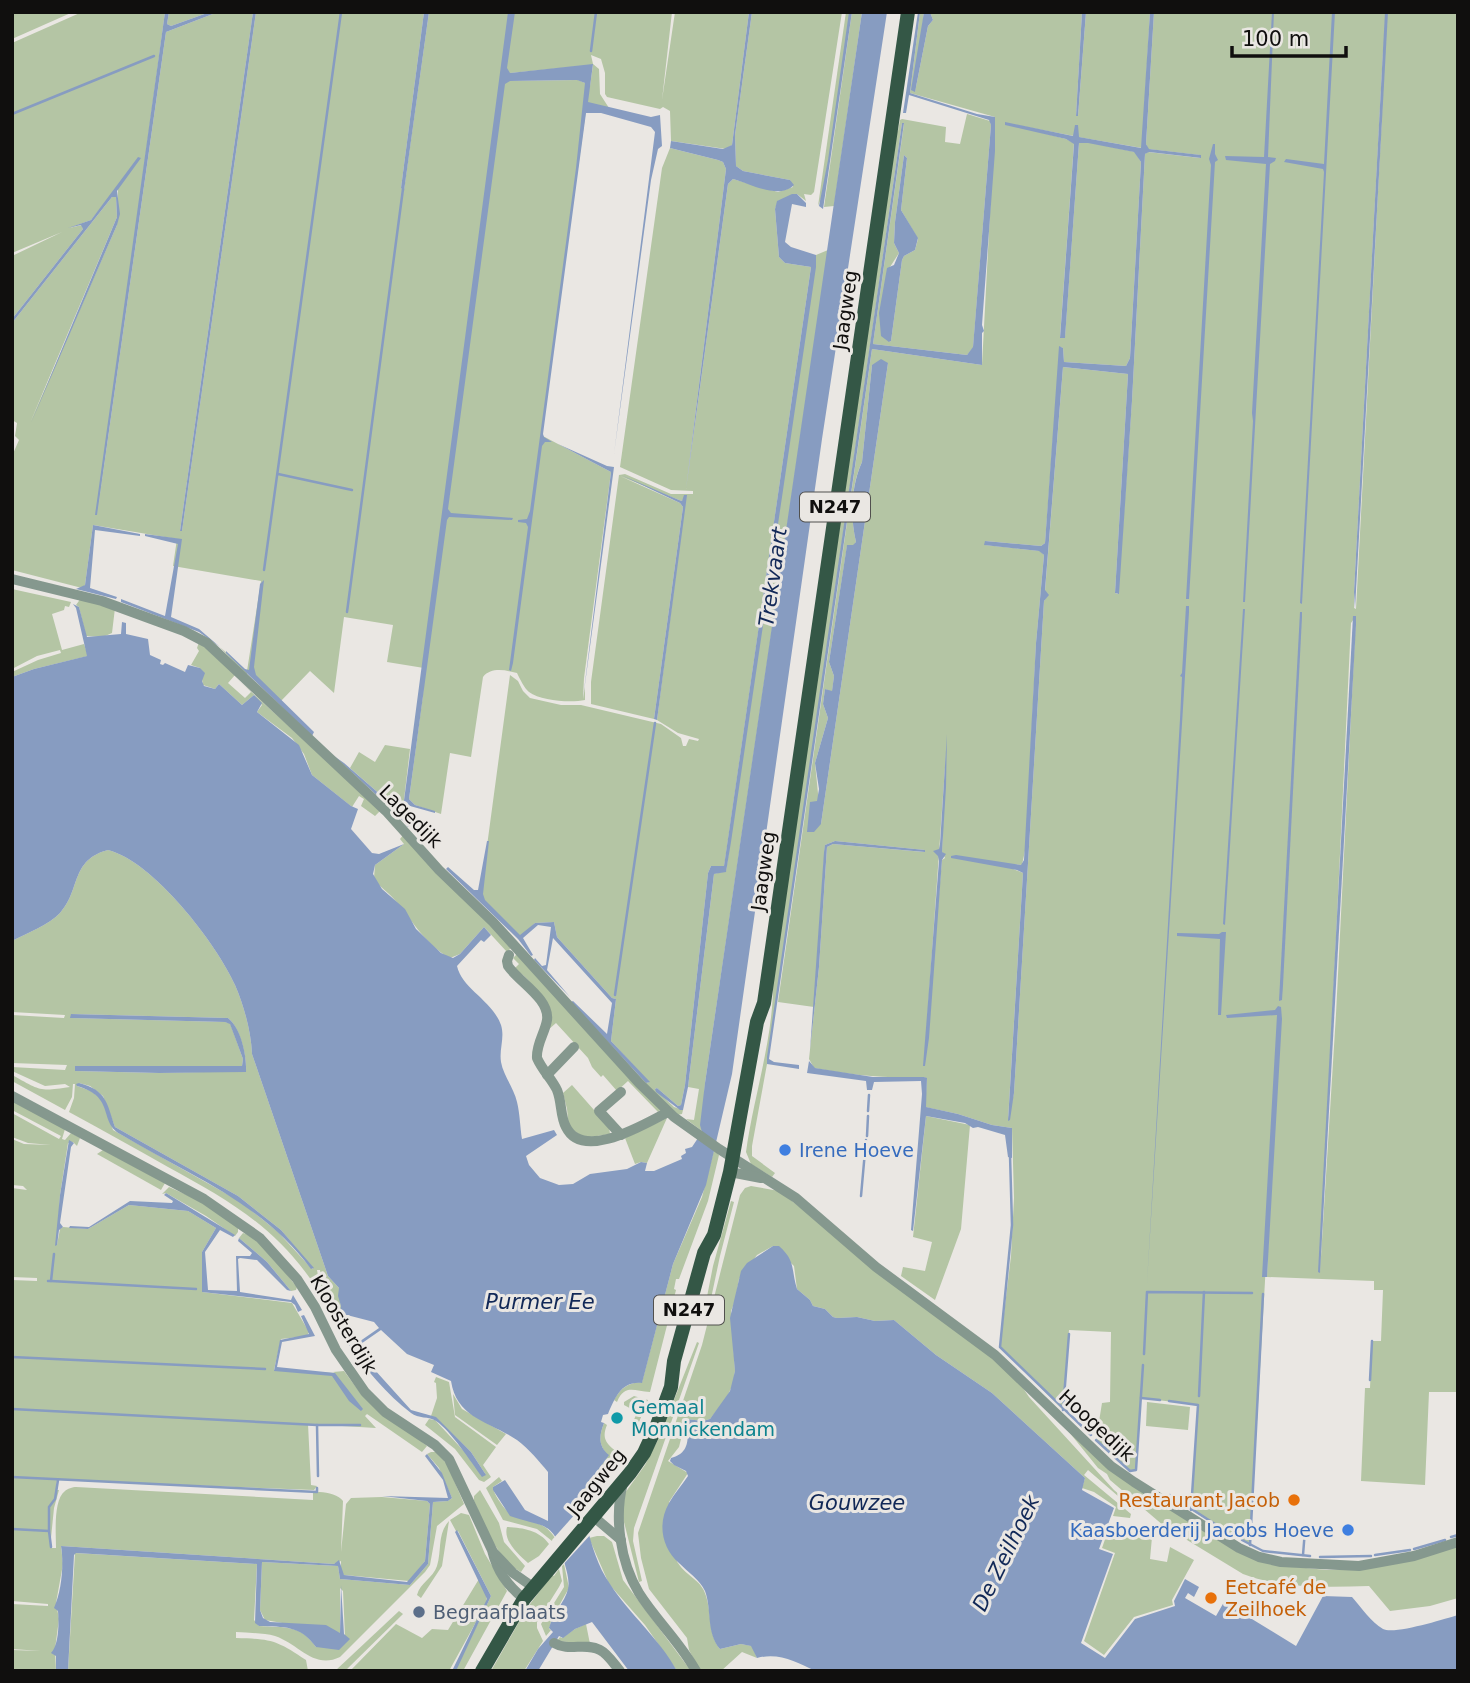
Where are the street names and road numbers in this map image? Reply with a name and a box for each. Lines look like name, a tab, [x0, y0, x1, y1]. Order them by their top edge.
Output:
street label: Jaagweg	[828, 269, 861, 352]
road number: N247	[800, 492, 870, 522]
street label: Lagedijk	[375, 780, 447, 852]
street label: Jaagweg	[746, 830, 779, 913]
street label: Kloosterdijk	[306, 1271, 382, 1377]
road number: N247	[654, 1296, 724, 1324]
street label: Hoogedijk	[1055, 1385, 1139, 1465]
street label: Jaagweg	[562, 1444, 630, 1521]

